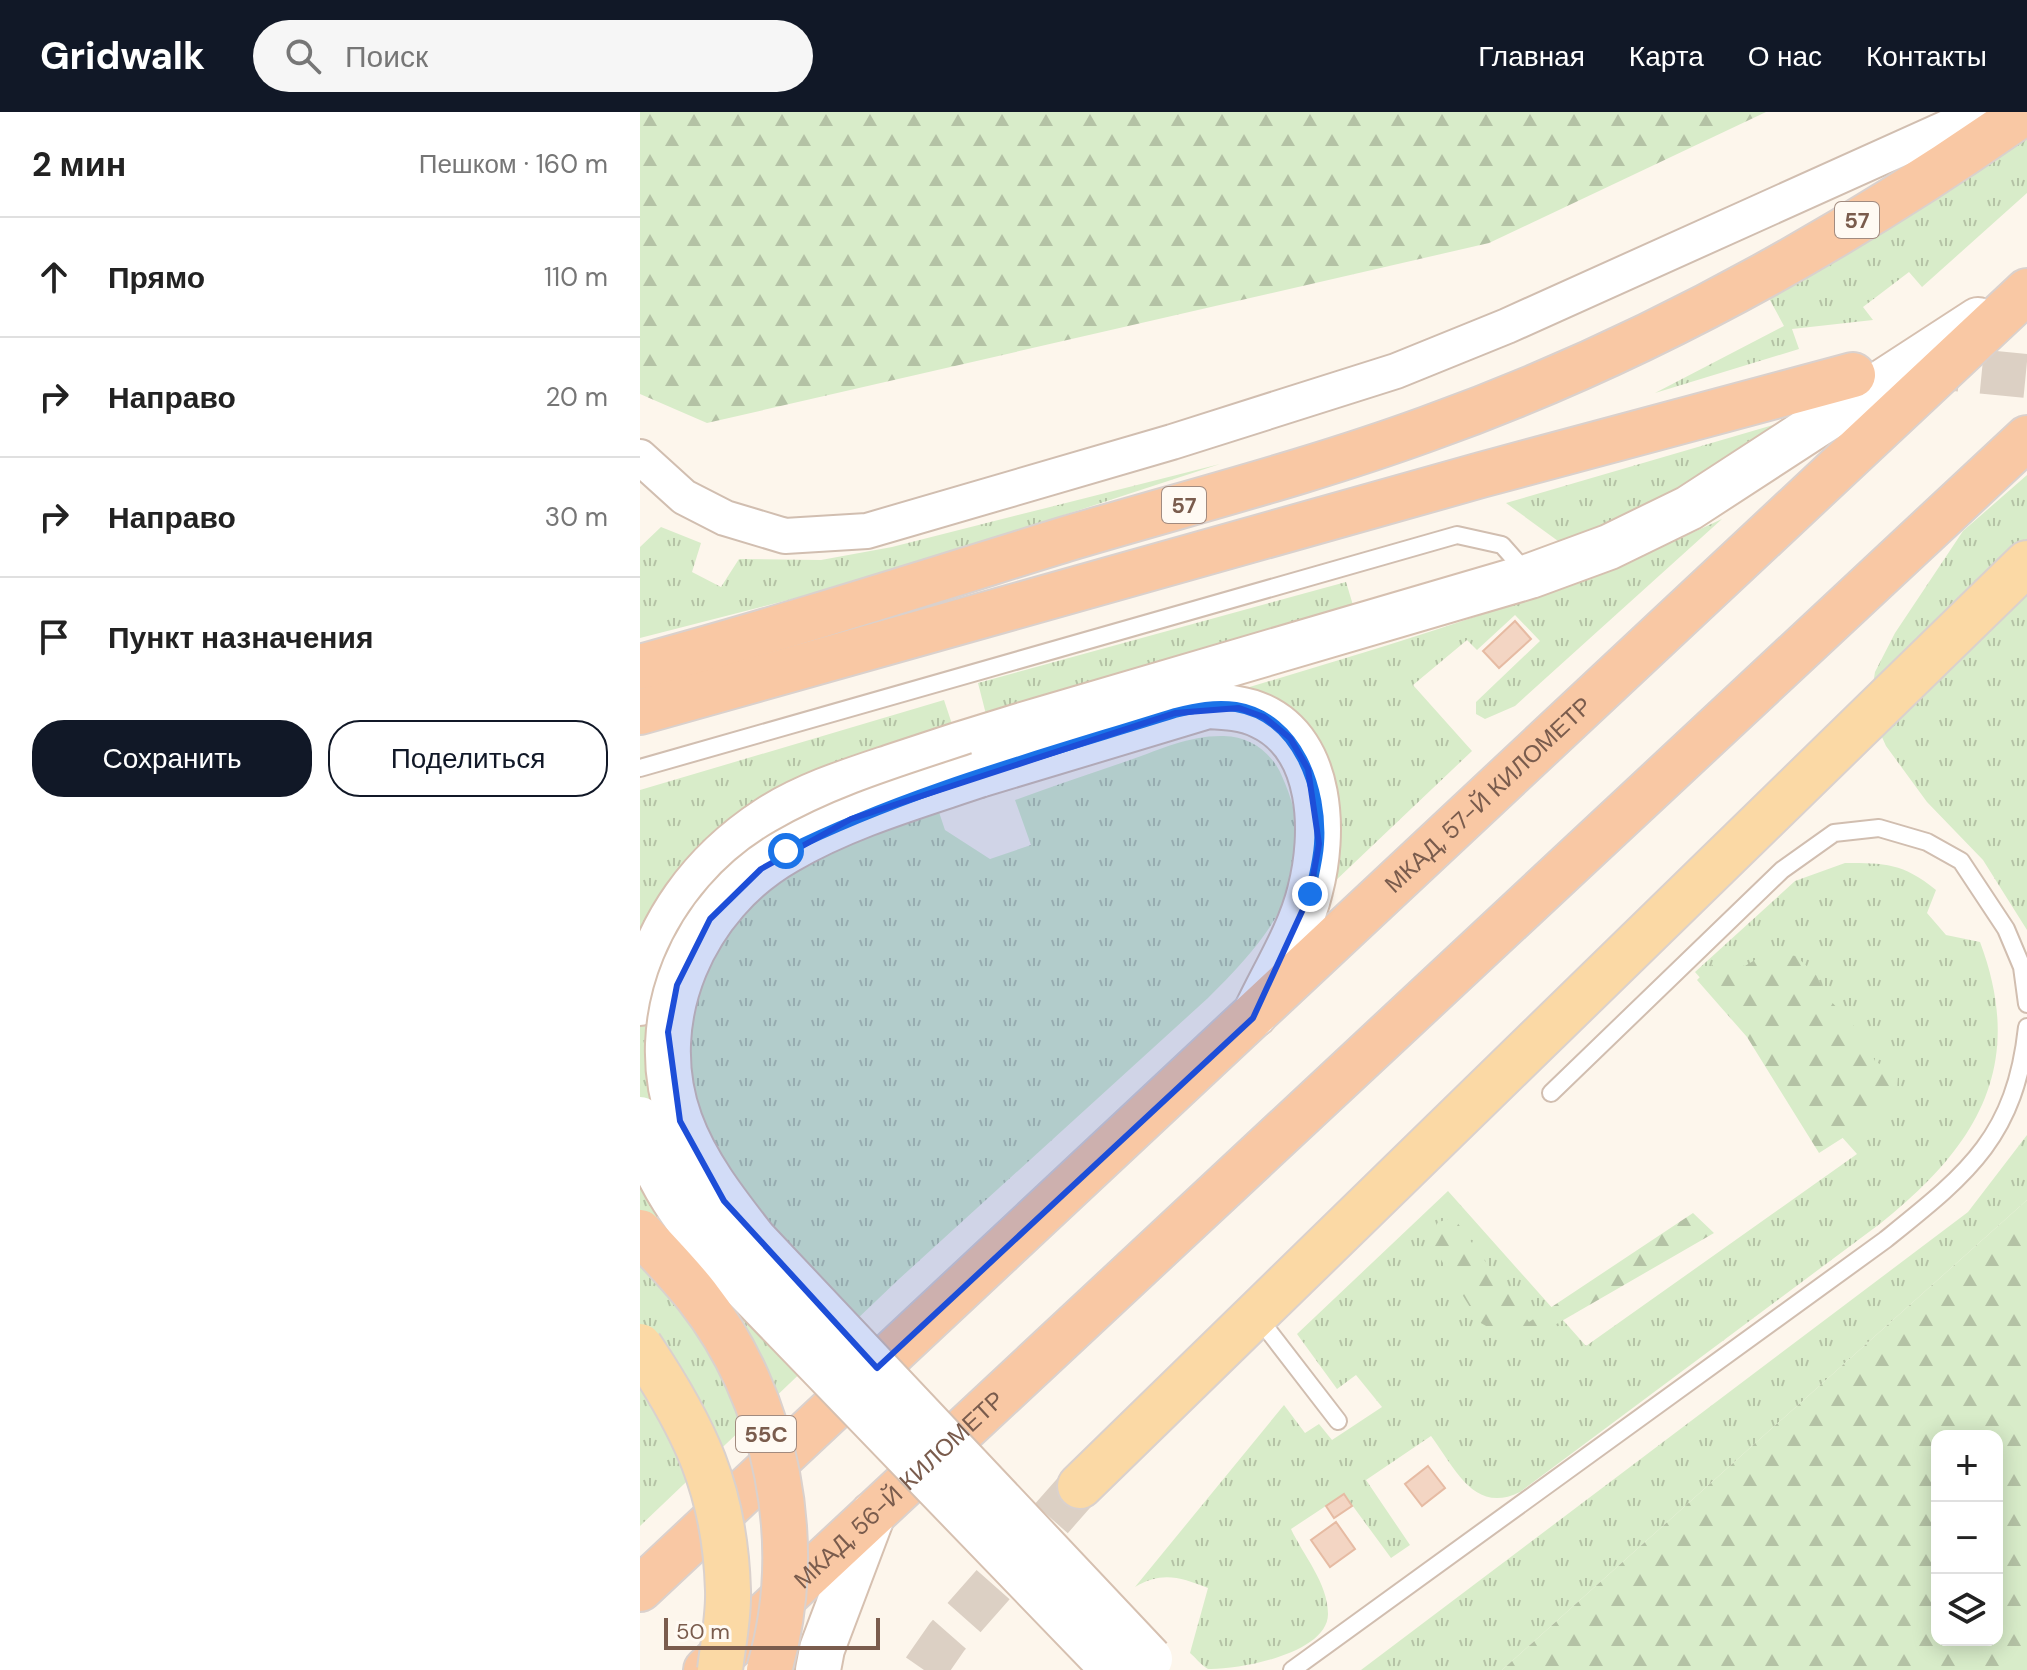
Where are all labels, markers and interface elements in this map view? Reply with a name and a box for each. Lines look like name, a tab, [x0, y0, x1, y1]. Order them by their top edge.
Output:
search box	[253, 20, 813, 92]
text: Gridwalk	[40, 31, 205, 81]
icon: search	[281, 34, 325, 78]
text: Поиск	[345, 37, 428, 76]
text: Главная	[1478, 38, 1585, 75]
text: Карта	[1629, 38, 1704, 75]
text: О нас	[1748, 38, 1822, 75]
text: Контакты	[1866, 38, 1987, 75]
text: 2 мин	[32, 142, 126, 187]
text: Пешком · 160 m	[419, 147, 608, 181]
road number: 57	[1835, 202, 1879, 238]
icon: ahead	[32, 255, 76, 299]
text: Прямо	[108, 258, 205, 297]
text: 110 m	[544, 260, 608, 294]
icon: right	[32, 375, 76, 419]
text: Направо	[108, 378, 236, 417]
text: 20 m	[545, 380, 608, 414]
road number: 57	[1162, 487, 1206, 523]
icon: right	[32, 495, 76, 539]
text: Направо	[108, 498, 236, 537]
text: 30 m	[545, 500, 608, 534]
icon: arrive	[32, 615, 76, 659]
text: Пункт назначения	[108, 618, 373, 657]
street label: МКАД, 57-Й КИЛОМЕТР	[1378, 690, 1598, 899]
button: Сохранить	[32, 720, 312, 797]
button: Поделиться	[328, 720, 608, 797]
route start	[768, 833, 804, 869]
route end	[1292, 876, 1328, 912]
street label: МКАД, 56-Й КИЛОМЕТР	[787, 1384, 1010, 1595]
road number: 55C	[736, 1416, 796, 1452]
map controls	[1931, 1430, 2003, 1646]
button: +	[1931, 1430, 2003, 1502]
button: −	[1931, 1502, 2003, 1574]
button: layers	[1931, 1574, 2003, 1646]
scale bar	[664, 1614, 880, 1650]
text: 50 m	[676, 1617, 730, 1646]

